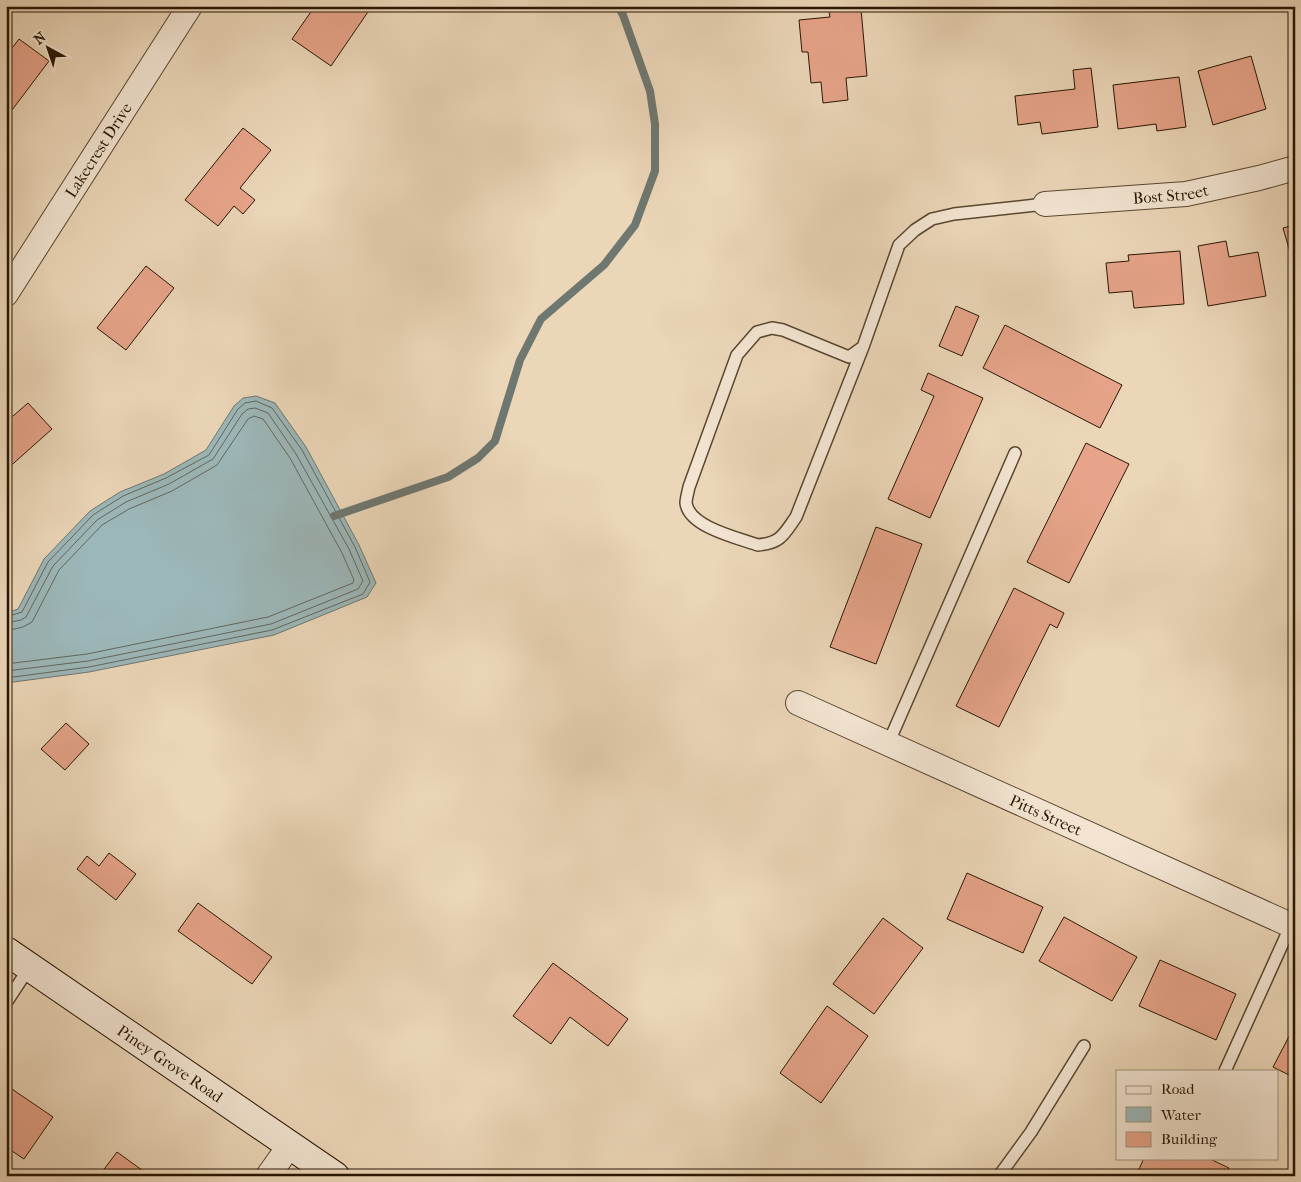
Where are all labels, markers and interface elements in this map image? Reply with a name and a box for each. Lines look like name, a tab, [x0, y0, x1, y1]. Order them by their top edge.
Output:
north arrow	[22, 22, 72, 72]
text: N	[30, 28, 50, 48]
street label: Lakecrest Drive	[61, 99, 136, 201]
street label: Bost Street	[1132, 180, 1210, 208]
street label: Pitts Street	[1007, 791, 1085, 840]
street label: Piney Grove Road	[114, 1021, 227, 1107]
legend	[1116, 1070, 1278, 1160]
text: Road	[1161, 1080, 1195, 1098]
text: Water	[1160, 1106, 1201, 1124]
text: Building	[1161, 1130, 1218, 1148]

